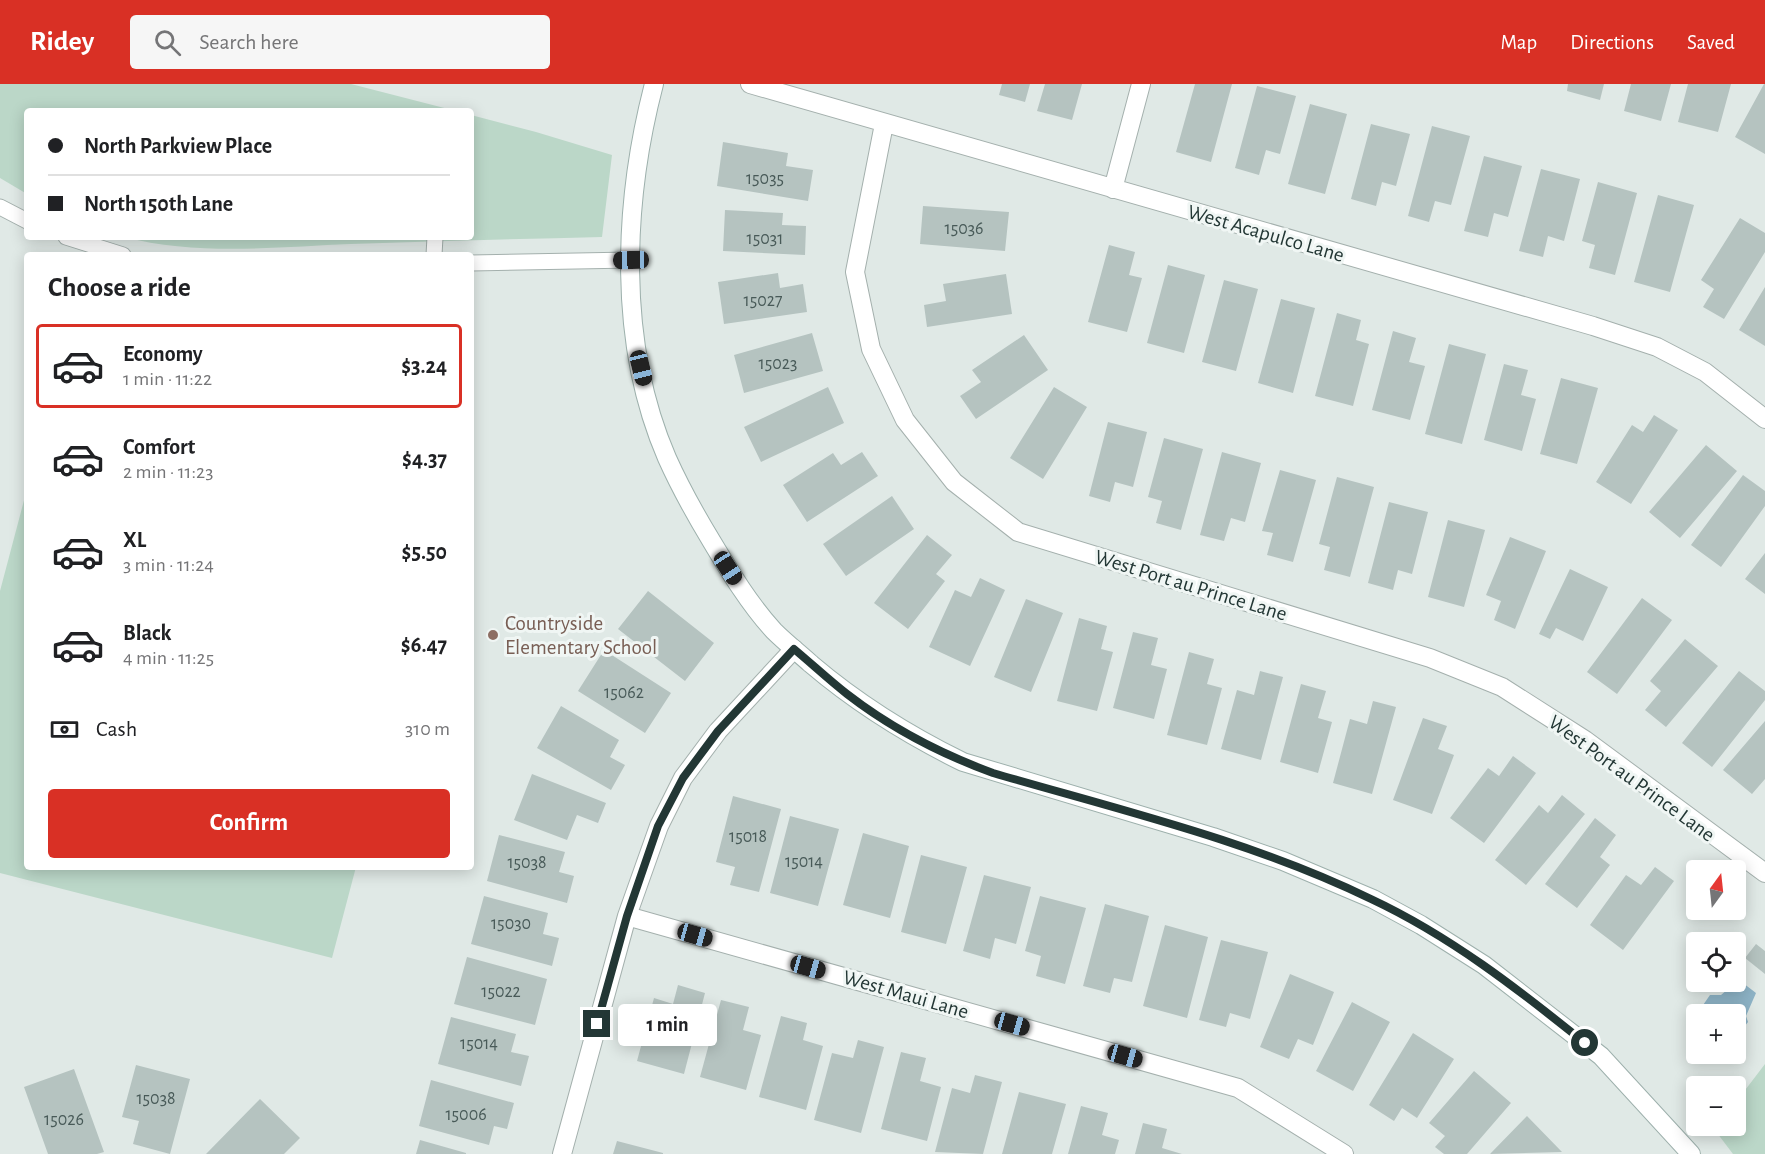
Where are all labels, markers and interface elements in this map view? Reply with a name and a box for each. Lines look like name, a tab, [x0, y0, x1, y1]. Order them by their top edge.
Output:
search box	[130, 15, 550, 69]
icon: search	[151, 26, 184, 59]
text: Ridey	[30, 28, 94, 56]
text: Search here	[199, 31, 299, 53]
text: Map	[1501, 32, 1537, 53]
text: Directions	[1570, 32, 1654, 53]
text: Saved	[1687, 32, 1735, 53]
text: North Parkview Place	[84, 135, 272, 157]
house number: 15035	[746, 170, 784, 188]
text: North 150th Lane	[84, 193, 233, 215]
street label: West Acapulco Lane	[1185, 201, 1347, 266]
house number: 15036	[944, 220, 984, 238]
house number: 15031	[747, 230, 783, 248]
car	[613, 251, 649, 269]
text: Choose a ride	[48, 274, 191, 301]
house number: 15027	[744, 292, 782, 310]
icon: car	[51, 339, 105, 393]
text: Economy	[123, 343, 203, 365]
car	[628, 348, 654, 388]
text: $3.24	[401, 355, 447, 377]
house number: 15023	[759, 355, 797, 373]
text: 1 min · 11:22	[123, 369, 212, 389]
icon: car	[51, 432, 105, 486]
text: Comfort	[123, 436, 195, 458]
text: $4.37	[402, 448, 447, 470]
text: 2 min · 11:23	[123, 462, 213, 482]
icon: car	[51, 525, 105, 579]
text: XL	[123, 529, 146, 551]
text: $5.50	[402, 541, 447, 563]
street label: West Port au Prince Lane	[1092, 546, 1289, 625]
car	[711, 548, 745, 588]
text: 3 min · 11:24	[123, 555, 214, 575]
place label: Countryside Elementary School	[505, 613, 657, 658]
icon: car	[51, 618, 105, 672]
text: Black	[123, 622, 171, 644]
marker: Countryside Elementary School	[486, 628, 500, 642]
text: $6.47	[401, 634, 447, 656]
text: 4 min · 11:25	[123, 648, 214, 668]
house number: 15062	[604, 684, 644, 702]
street label: West Port au Prince Lane	[1545, 711, 1719, 846]
icon: cash	[48, 713, 81, 746]
text: Cash	[96, 718, 137, 740]
text: 310 m	[405, 719, 450, 739]
button: Confirm	[48, 789, 450, 858]
house number: 15018	[729, 828, 767, 846]
house number: 15014	[785, 853, 823, 871]
house number: 15038	[507, 854, 547, 872]
north arrow	[1686, 860, 1746, 920]
map controls	[1686, 860, 1746, 1136]
house number: 15030	[491, 915, 531, 933]
car	[675, 921, 715, 949]
button: locate	[1686, 932, 1746, 992]
car	[788, 953, 828, 981]
street label: West Maui Lane	[841, 967, 971, 1022]
house number: 15022	[481, 983, 521, 1001]
callout: 1 min	[618, 1003, 717, 1045]
button: +	[1686, 1004, 1746, 1064]
route end	[583, 1010, 610, 1037]
car	[992, 1010, 1032, 1038]
text: 1 min	[646, 1015, 689, 1035]
route start	[1571, 1029, 1598, 1056]
house number: 15014	[460, 1035, 498, 1053]
car	[1105, 1042, 1145, 1070]
button: −	[1686, 1076, 1746, 1136]
house number: 15038	[136, 1090, 176, 1108]
house number: 15006	[445, 1106, 487, 1124]
house number: 15026	[44, 1111, 84, 1129]

